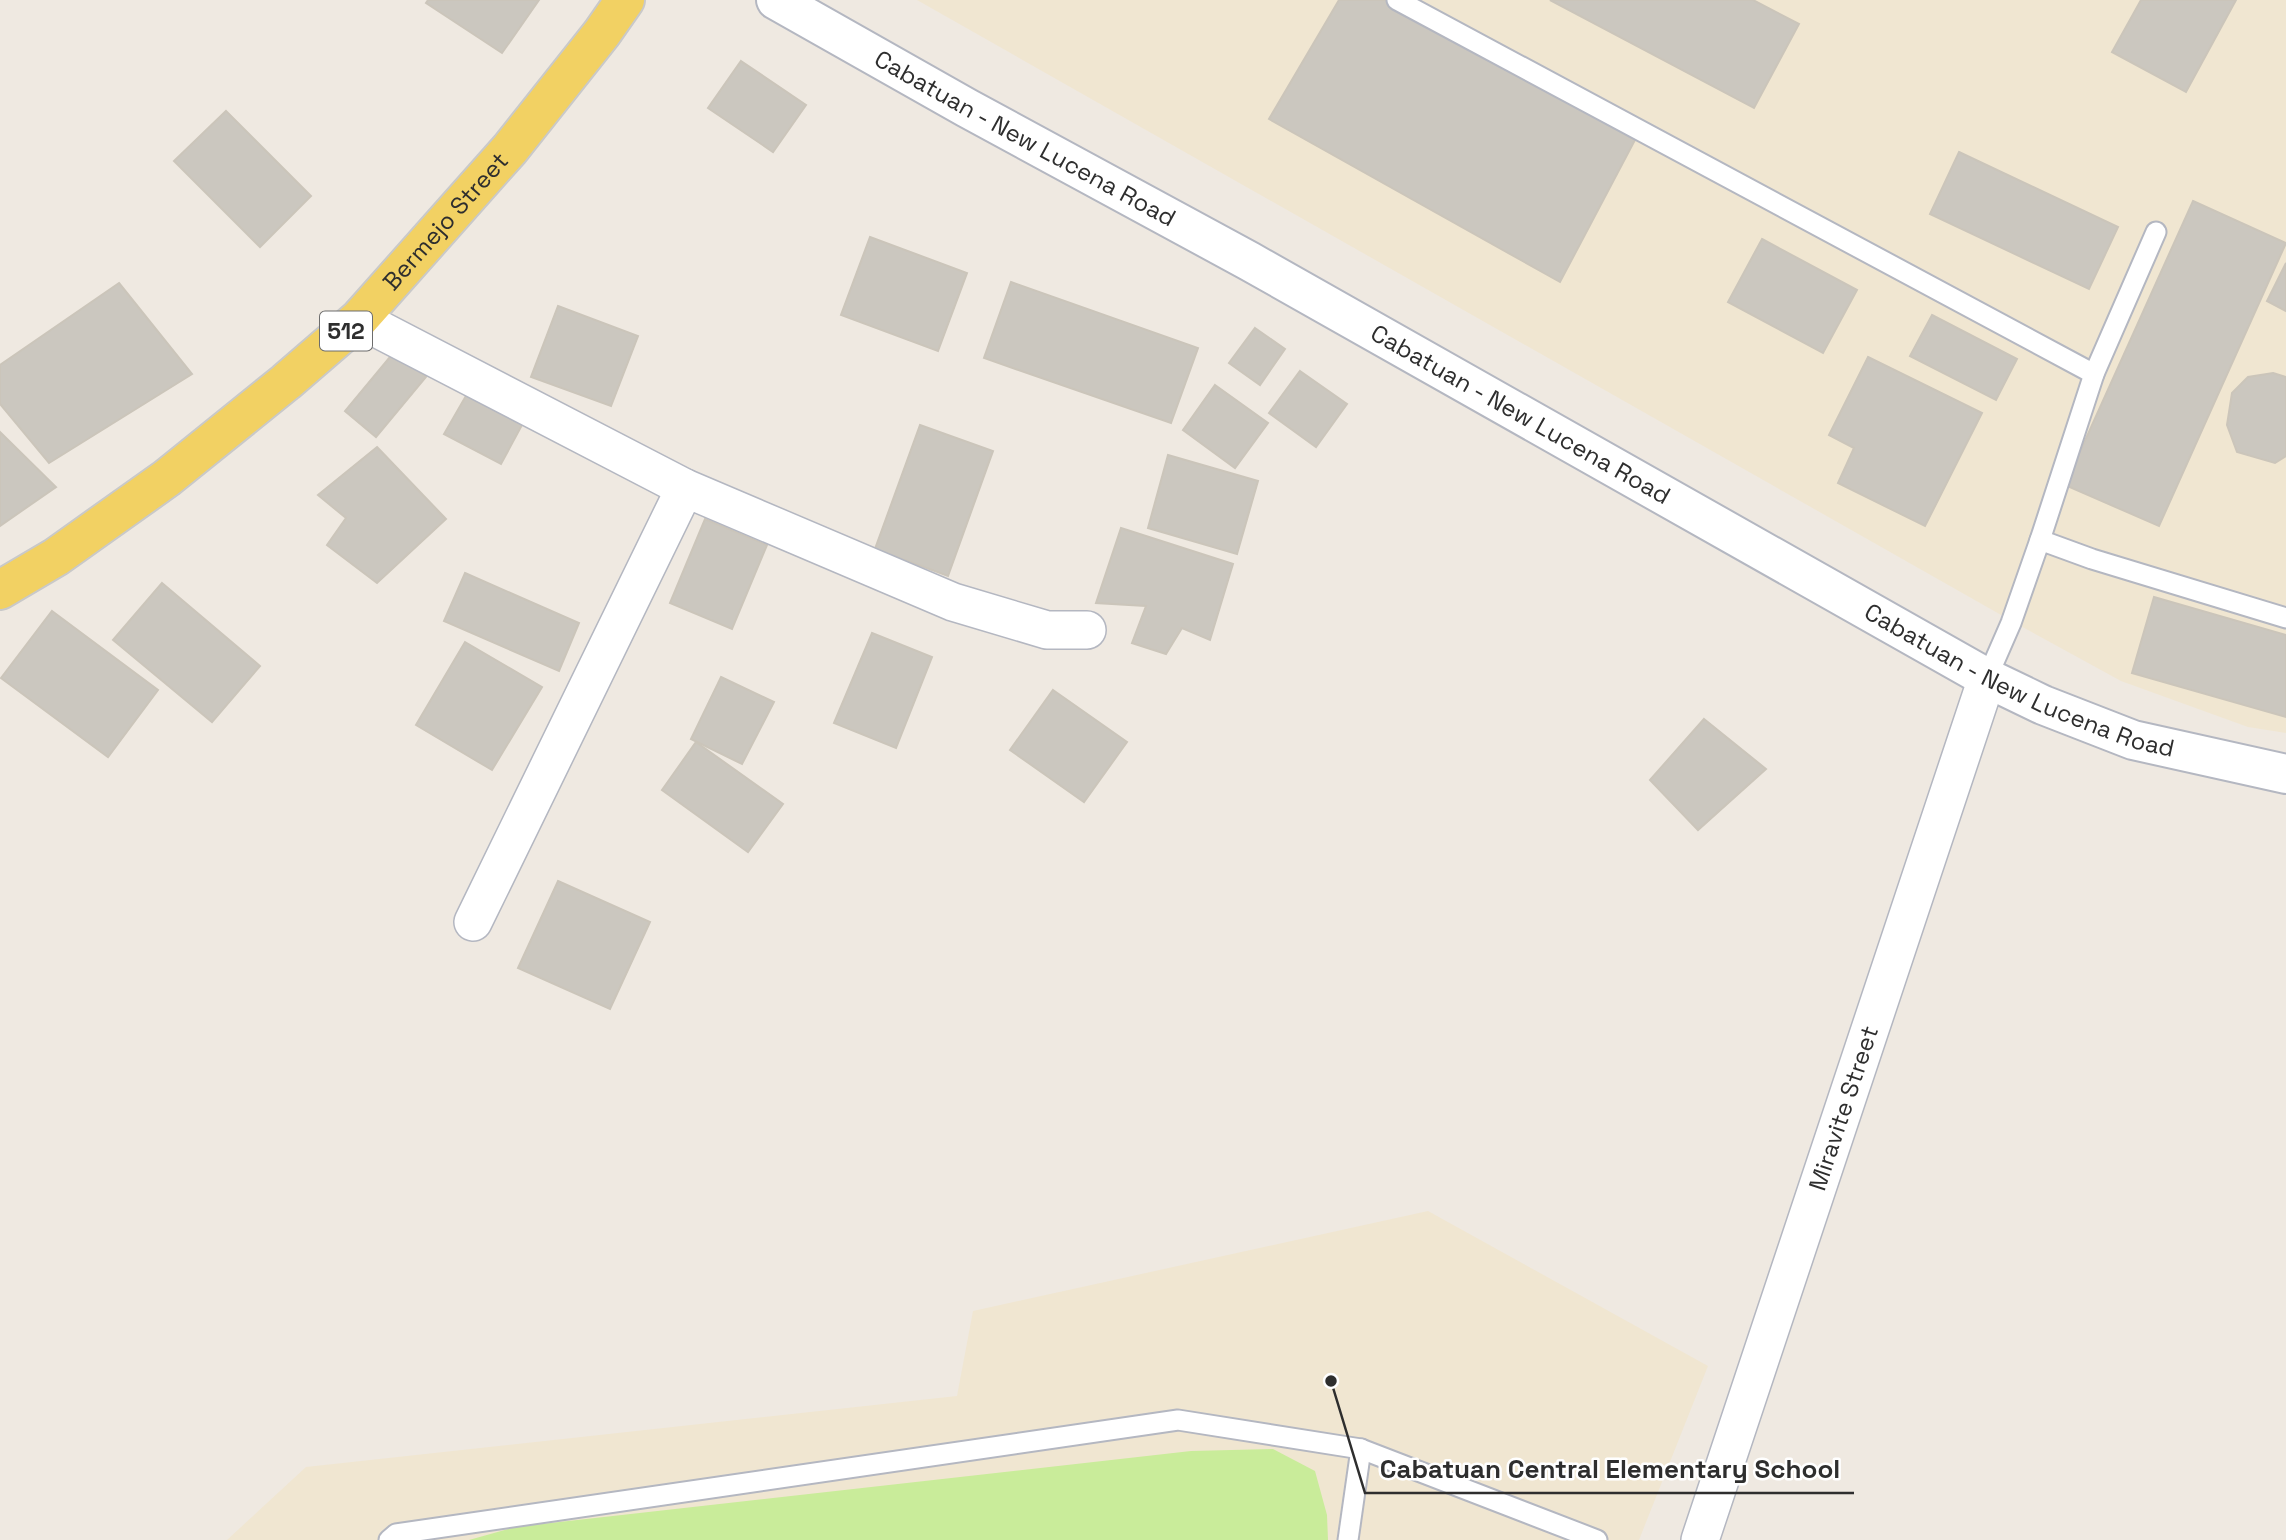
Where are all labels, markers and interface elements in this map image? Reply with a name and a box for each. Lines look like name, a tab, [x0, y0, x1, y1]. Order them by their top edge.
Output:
street label: Cabatuan - New Lucena Road	[869, 43, 1181, 233]
street label: Bermejo Street	[376, 146, 515, 297]
road number: 512	[320, 312, 372, 350]
street label: Cabatuan - New Lucena Road	[1365, 317, 1676, 511]
street label: Cabatuan - New Lucena Road	[1859, 596, 2177, 764]
street label: Miravite Street	[1801, 1022, 1885, 1194]
callout: Cabatuan Central Elementary School	[1365, 1446, 1854, 1493]
text: Cabatuan Central Elementary School	[1380, 1452, 1840, 1486]

